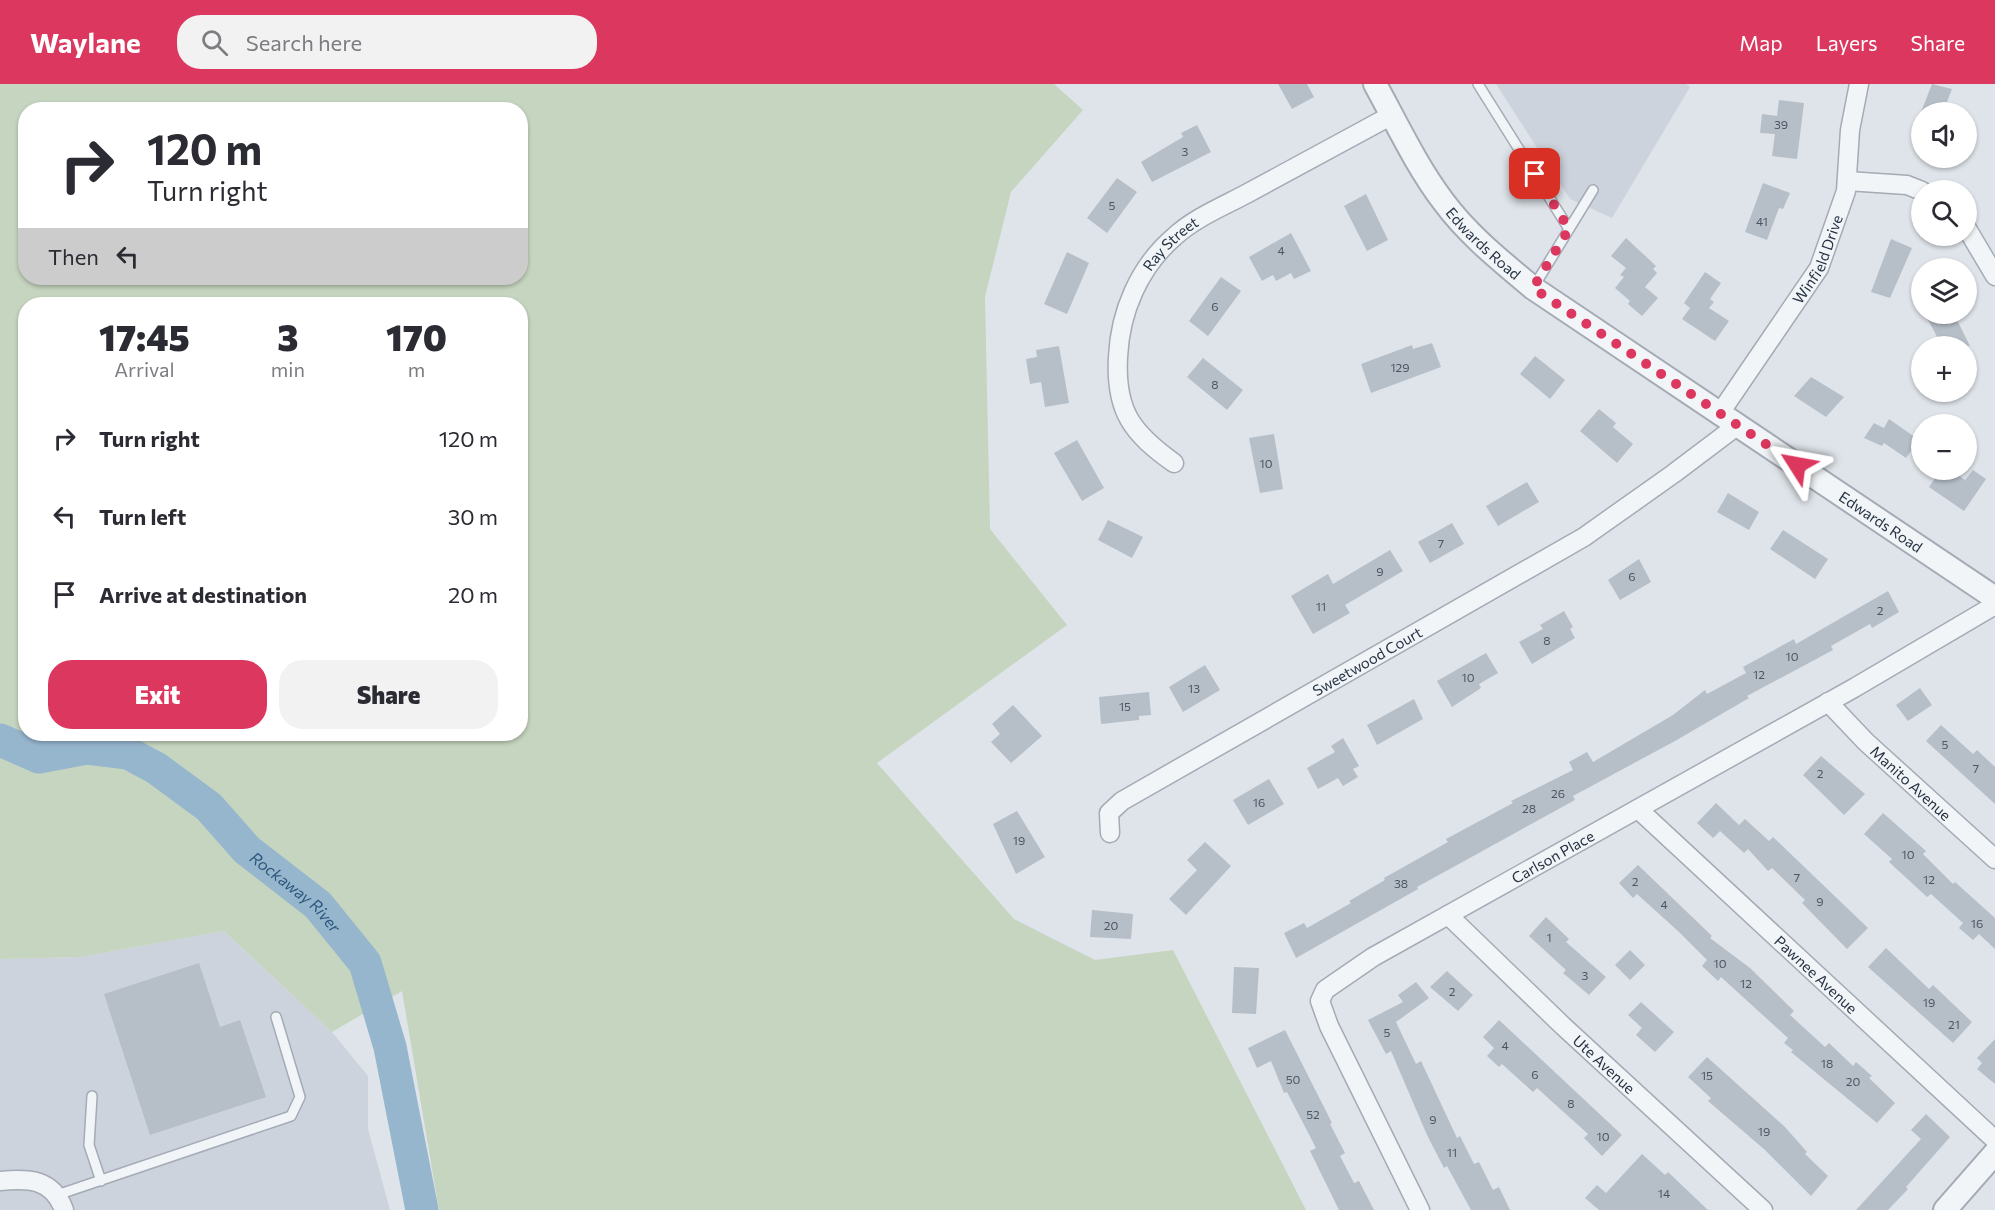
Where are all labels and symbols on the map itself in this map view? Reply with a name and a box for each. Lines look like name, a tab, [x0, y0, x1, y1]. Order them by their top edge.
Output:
house number: 39	[1774, 117, 1788, 131]
house number: 3	[1182, 144, 1189, 158]
pin	[1509, 148, 1560, 199]
house number: 5	[1109, 198, 1116, 212]
street label: Edwards Road	[1442, 203, 1524, 283]
street label: Winfield Drive	[1788, 212, 1846, 307]
street label: Ray Street	[1139, 213, 1201, 274]
house number: 41	[1756, 214, 1768, 228]
house number: 4	[1277, 243, 1285, 257]
house number: 6	[1211, 299, 1219, 313]
house number: 129	[1390, 360, 1410, 374]
house number: 8	[1211, 377, 1219, 391]
position arrow	[1765, 433, 1829, 497]
house number: 10	[1260, 456, 1273, 470]
street label: Edwards Road	[1836, 487, 1926, 556]
house number: 7	[1438, 536, 1444, 550]
house number: 9	[1376, 564, 1384, 578]
house number: 6	[1628, 569, 1636, 583]
house number: 11	[1316, 599, 1326, 613]
house number: 2	[1877, 603, 1884, 617]
street label: Sweetwood Court	[1309, 623, 1425, 699]
house number: 8	[1543, 633, 1551, 647]
house number: 10	[1786, 649, 1799, 663]
house number: 12	[1753, 667, 1765, 681]
house number: 10	[1462, 670, 1475, 684]
house number: 13	[1188, 681, 1200, 695]
house number: 15	[1119, 699, 1131, 713]
house number: 5	[1942, 737, 1949, 751]
street label: Manito Avenue	[1867, 742, 1955, 824]
house number: 7	[1973, 761, 1979, 775]
house number: 2	[1817, 766, 1824, 780]
house number: 26	[1551, 786, 1565, 800]
house number: 16	[1253, 795, 1265, 809]
house number: 28	[1522, 801, 1536, 815]
street label: Carlson Place	[1508, 826, 1597, 887]
house number: 19	[1013, 833, 1025, 847]
water label: Rockaway River	[247, 847, 346, 936]
house number: 10	[1902, 847, 1915, 861]
house number: 7	[1794, 870, 1800, 884]
house number: 12	[1923, 872, 1935, 886]
house number: 2	[1632, 874, 1639, 888]
house number: 38	[1394, 876, 1408, 890]
house number: 9	[1816, 894, 1824, 908]
house number: 4	[1660, 897, 1668, 911]
house number: 16	[1971, 916, 1983, 930]
house number: 20	[1104, 918, 1118, 932]
house number: 1	[1546, 930, 1552, 944]
street label: Pawnee Avenue	[1771, 931, 1861, 1017]
house number: 10	[1714, 956, 1727, 970]
house number: 3	[1582, 968, 1589, 982]
house number: 12	[1740, 976, 1752, 990]
house number: 2	[1449, 984, 1456, 998]
house number: 19	[1923, 995, 1935, 1009]
house number: 21	[1948, 1017, 1960, 1031]
house number: 5	[1384, 1025, 1391, 1039]
street label: Ute Avenue	[1570, 1031, 1639, 1097]
house number: 4	[1501, 1038, 1509, 1052]
house number: 18	[1821, 1056, 1833, 1070]
house number: 6	[1531, 1067, 1539, 1081]
house number: 15	[1701, 1068, 1713, 1082]
house number: 50	[1286, 1072, 1301, 1086]
house number: 20	[1846, 1074, 1860, 1088]
house number: 8	[1567, 1096, 1575, 1110]
house number: 52	[1306, 1107, 1320, 1121]
house number: 9	[1429, 1112, 1437, 1126]
house number: 19	[1758, 1124, 1770, 1138]
house number: 10	[1597, 1129, 1610, 1143]
house number: 11	[1447, 1145, 1457, 1159]
house number: 14	[1658, 1186, 1670, 1200]

